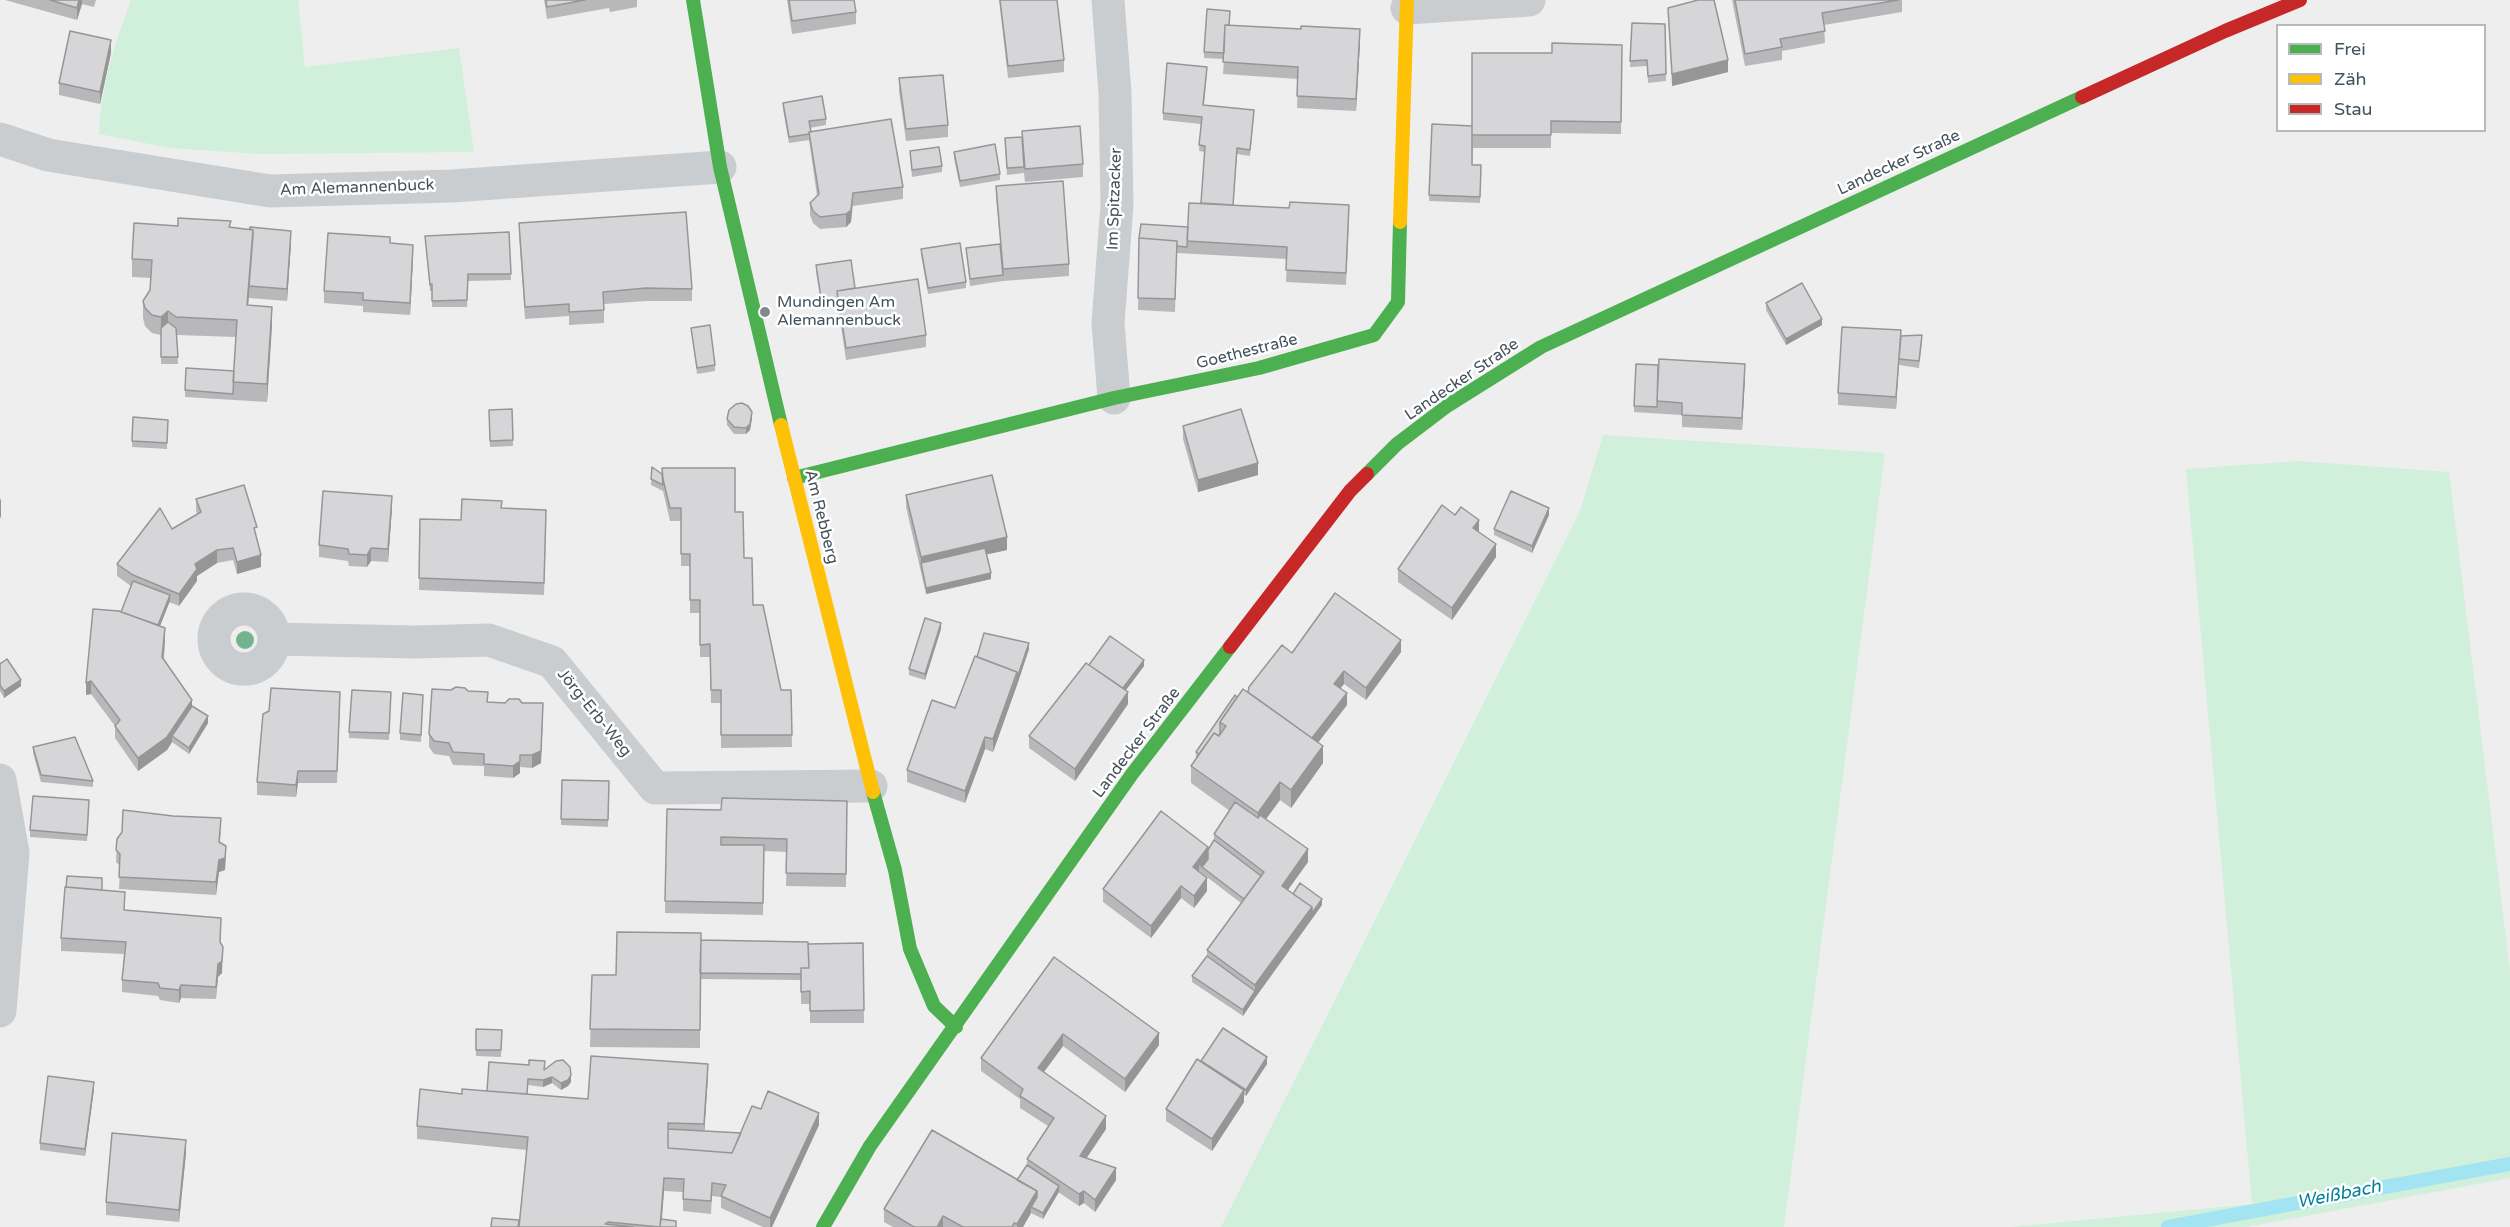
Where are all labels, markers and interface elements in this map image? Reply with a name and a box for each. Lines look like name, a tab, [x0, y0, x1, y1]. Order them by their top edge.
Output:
legend	[2276, 24, 2486, 132]
text: Frei	[2334, 38, 2366, 60]
text: Zäh	[2334, 68, 2367, 90]
text: Stau	[2334, 98, 2373, 120]
street label: Landecker Straße	[1835, 126, 1963, 200]
street label: Im Spitzacker	[1104, 147, 1126, 251]
street label: Am Alemannenbuck	[279, 176, 435, 200]
place label: Mundingen Am Alemannenbuck	[777, 293, 901, 331]
marker: Mundingen Am Alemannenbuck	[758, 305, 772, 319]
street label: Goethestraße	[1194, 330, 1300, 374]
street label: Landecker Straße	[1401, 335, 1523, 425]
street label: Am Rebberg	[800, 468, 842, 566]
street label: Jörg-Erb-Weg	[553, 665, 635, 761]
street label: Landecker Straße	[1089, 684, 1185, 802]
water label: Weißbach	[2295, 1176, 2383, 1214]

